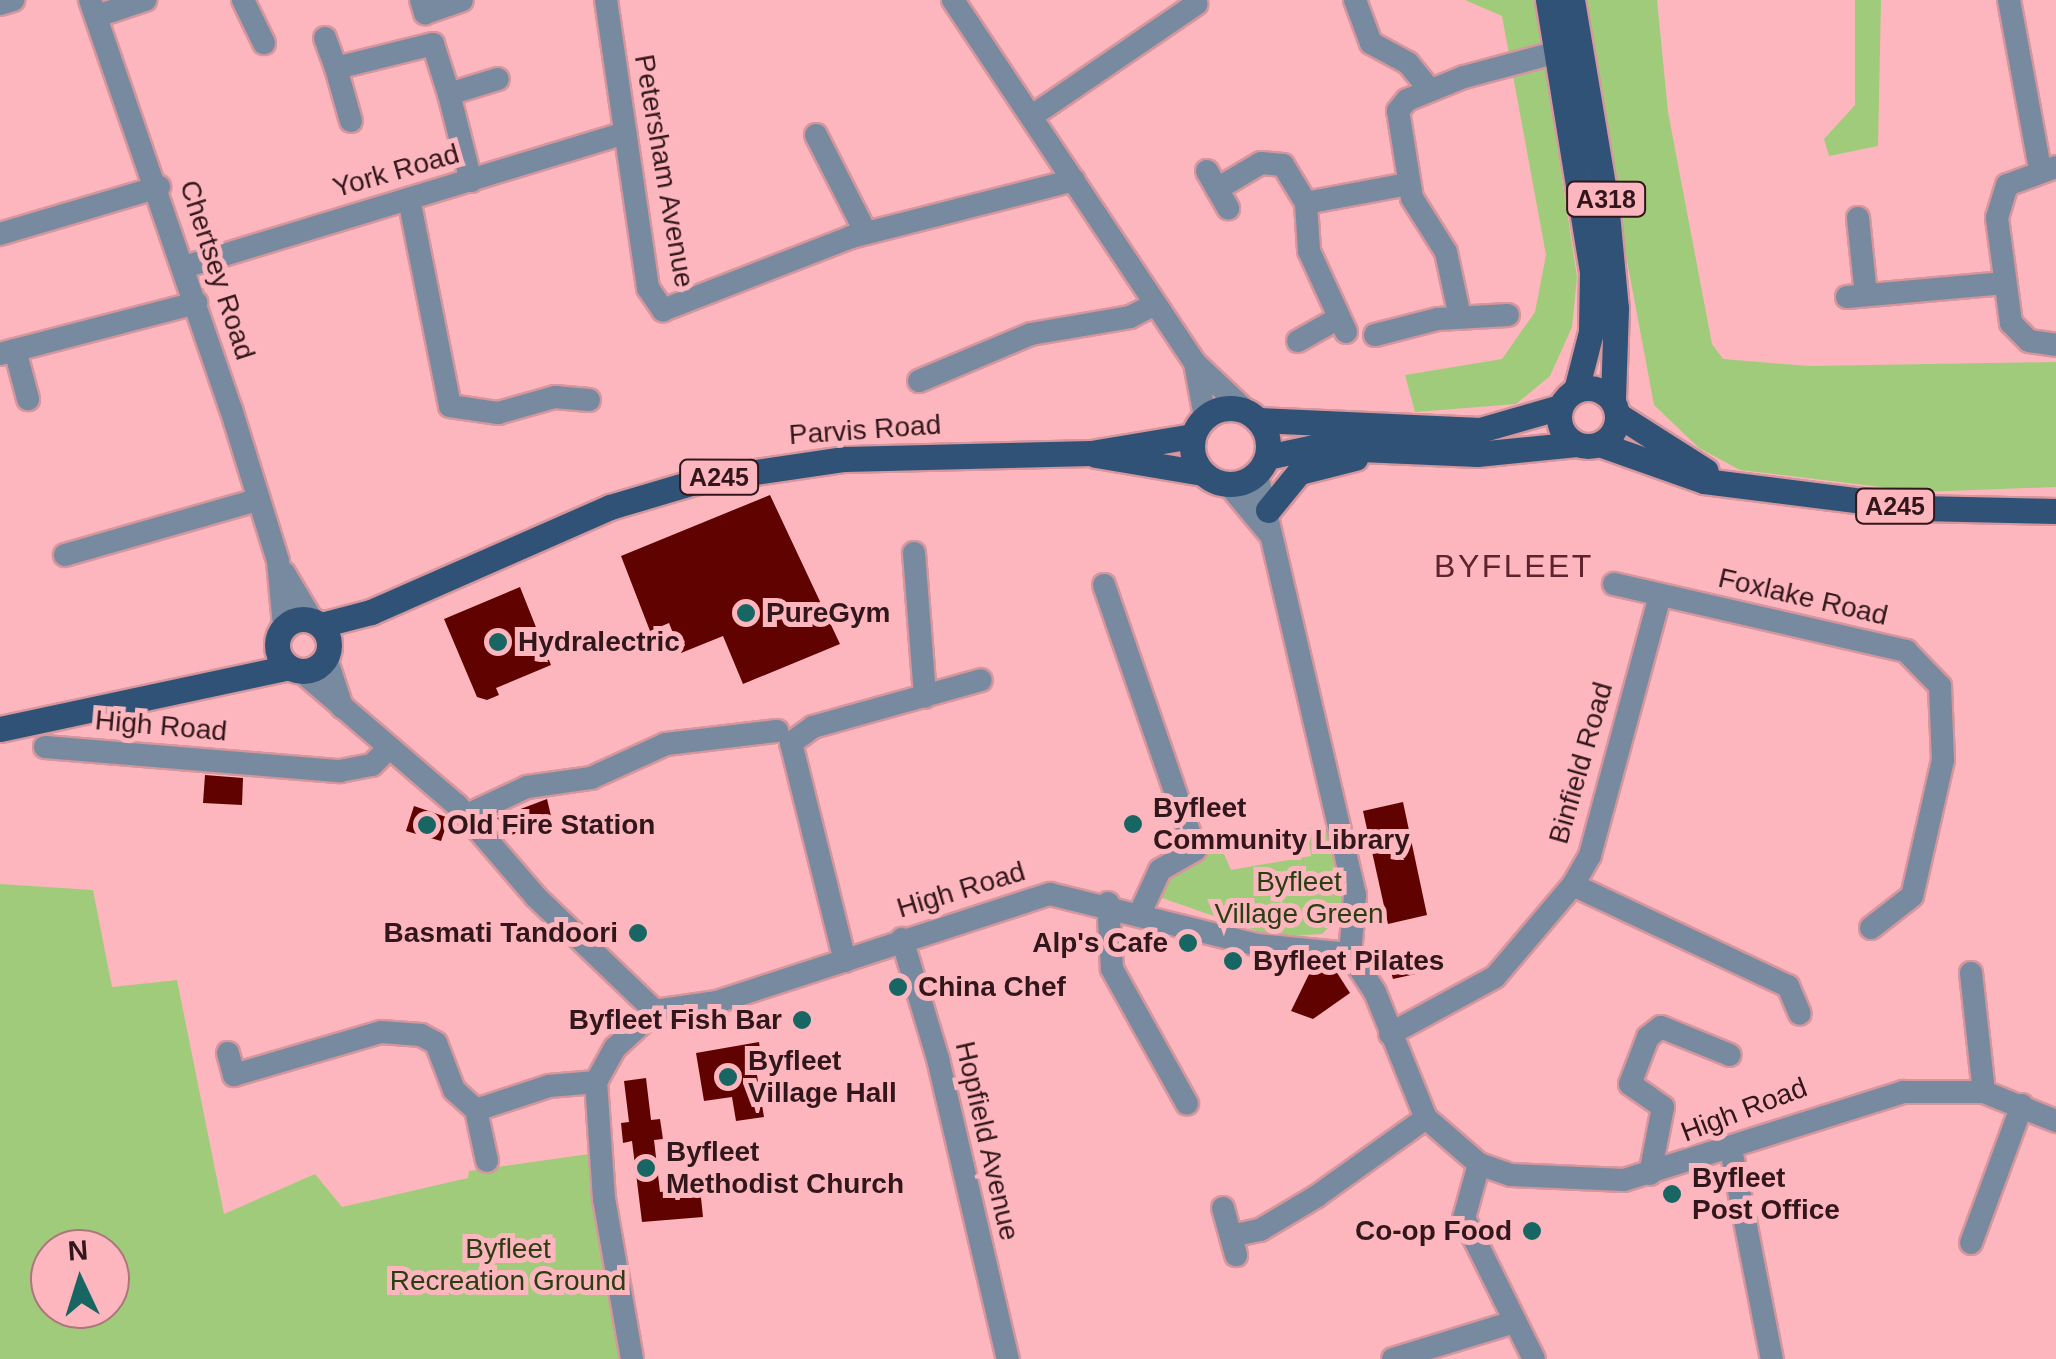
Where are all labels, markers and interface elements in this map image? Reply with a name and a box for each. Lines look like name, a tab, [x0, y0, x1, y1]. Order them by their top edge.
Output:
street label: Petersham Avenue	[627, 51, 701, 291]
street label: York Road	[329, 137, 463, 205]
street label: Chertsey Road	[172, 176, 262, 364]
road number: A318	[1566, 179, 1646, 219]
street label: Parvis Road	[788, 408, 942, 452]
road number: A245	[679, 457, 759, 497]
road number: A245	[1855, 486, 1935, 526]
district label: BYFLEET	[1434, 547, 1594, 585]
street label: Foxlake Road	[1715, 561, 1891, 633]
place label: PureGym	[766, 596, 890, 630]
marker: PureGym	[735, 602, 757, 624]
place label: Hydralectric	[518, 625, 680, 659]
marker: Hydralectric	[487, 631, 509, 653]
street label: Binfield Road	[1542, 678, 1620, 848]
street label: High Road	[94, 703, 228, 749]
place label: Byfleet Community Library	[1153, 791, 1410, 857]
place label: Old Fire Station	[447, 808, 655, 842]
marker: Byfleet Community Library	[1122, 813, 1144, 835]
marker: Old Fire Station	[416, 814, 438, 836]
street label: High Road	[893, 855, 1029, 925]
park label: Byfleet Village Green	[1214, 865, 1384, 931]
place label: Basmati Tandoori	[384, 916, 618, 950]
marker: Basmati Tandoori	[627, 922, 649, 944]
place label: Alp's Cafe	[1032, 926, 1168, 960]
marker: Alp's Cafe	[1177, 932, 1199, 954]
place label: Byfleet Pilates	[1253, 944, 1444, 978]
marker: Byfleet Pilates	[1222, 950, 1244, 972]
place label: China Chef	[918, 970, 1066, 1004]
marker: China Chef	[887, 976, 909, 998]
place label: Byfleet Fish Bar	[569, 1003, 782, 1037]
marker: Byfleet Fish Bar	[791, 1009, 813, 1031]
street label: Hopfield Avenue	[948, 1037, 1026, 1245]
place label: Byfleet Village Hall	[748, 1044, 897, 1110]
marker: Byfleet Village Hall	[717, 1066, 739, 1088]
street label: High Road	[1676, 1071, 1812, 1149]
place label: Byfleet Methodist Church	[666, 1135, 904, 1201]
marker: Byfleet Methodist Church	[635, 1157, 657, 1179]
place label: Byfleet Post Office	[1692, 1161, 1840, 1227]
marker: Byfleet Post Office	[1661, 1183, 1683, 1205]
place label: Co-op Food	[1355, 1214, 1512, 1248]
marker: Co-op Food	[1521, 1220, 1543, 1242]
north arrow	[30, 1229, 130, 1329]
park label: Byfleet Recreation Ground	[390, 1232, 626, 1298]
text: N	[67, 1234, 89, 1267]

